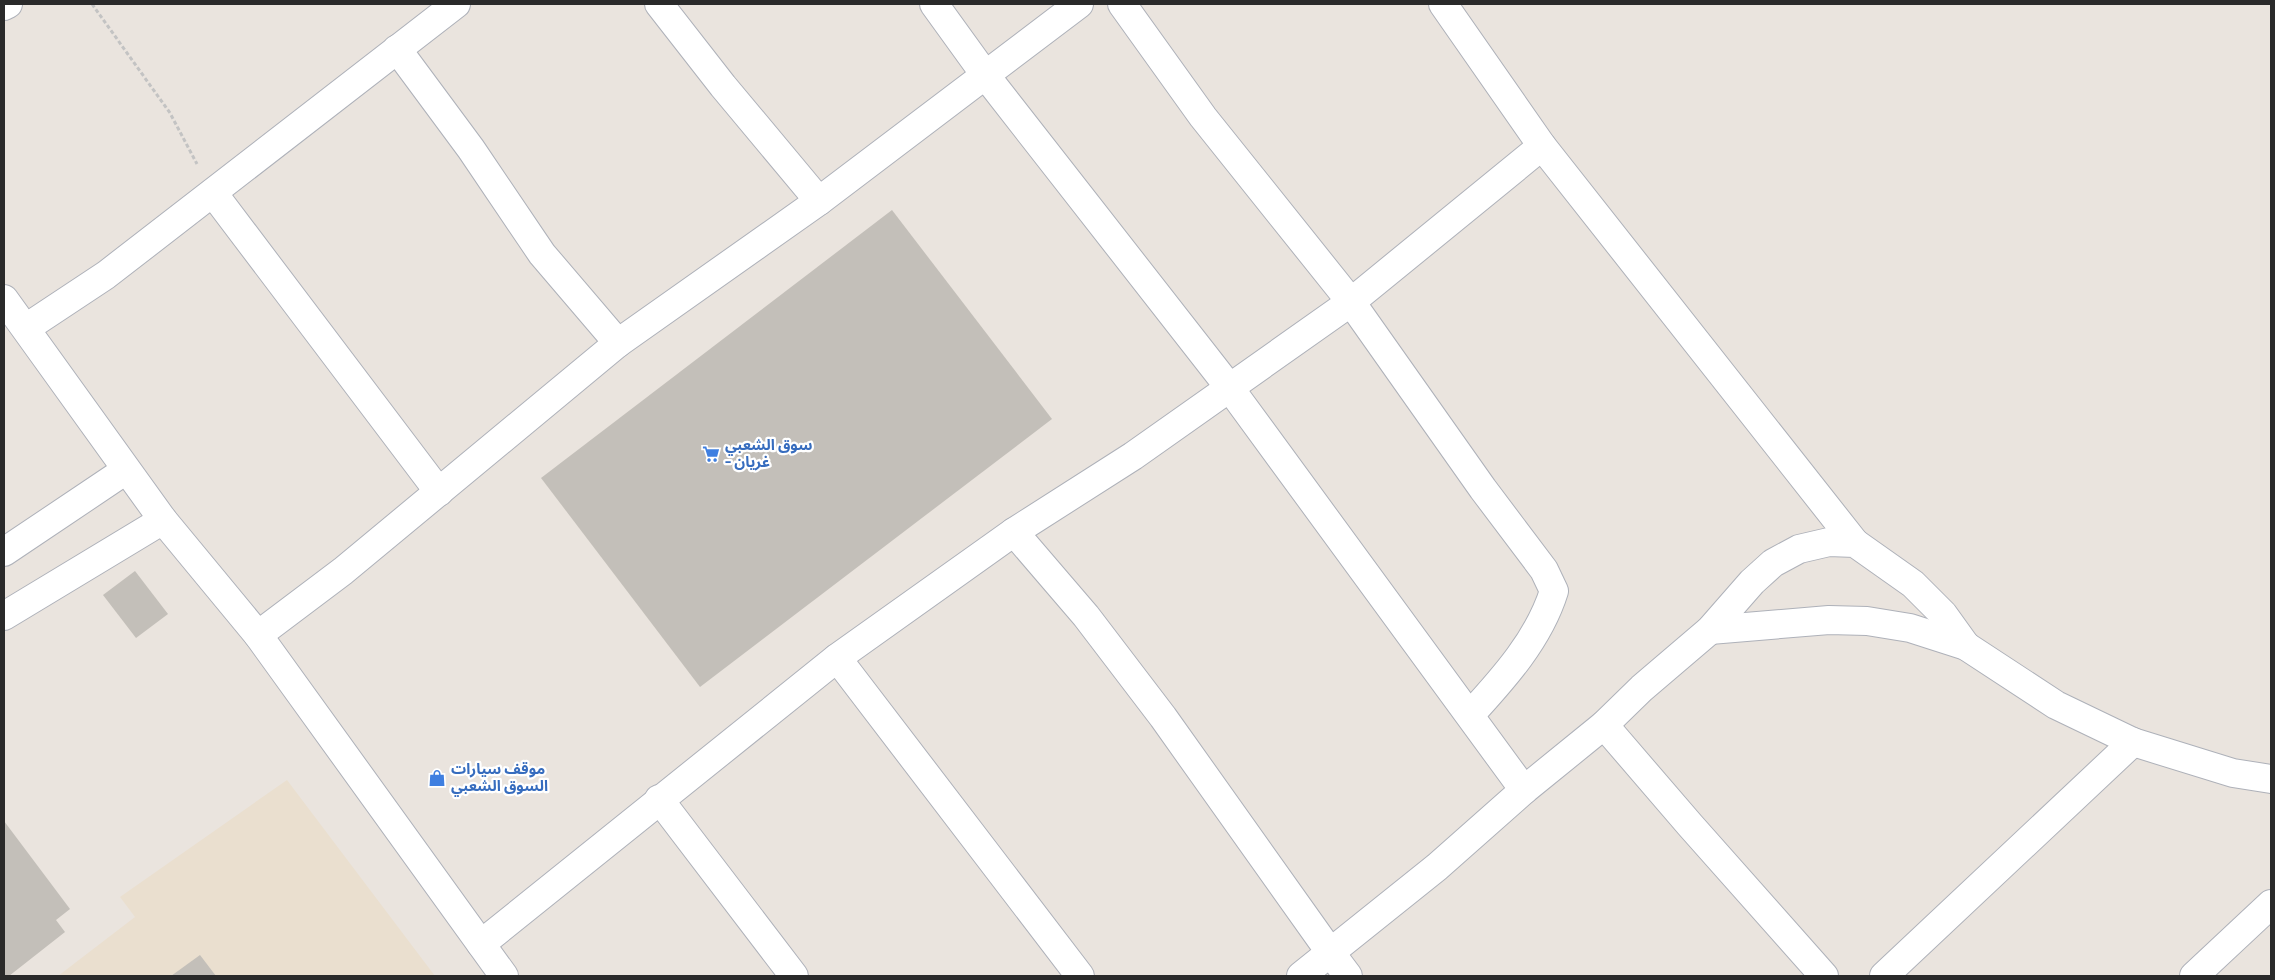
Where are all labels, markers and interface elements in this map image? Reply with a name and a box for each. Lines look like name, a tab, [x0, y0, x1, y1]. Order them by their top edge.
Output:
place label: سوق الشعبي - غريان	[725, 435, 812, 471]
supermarket icon: سوق الشعبي - غريان	[701, 444, 721, 464]
place label: موقف سيارات السوق الشعبي	[451, 759, 548, 797]
shop icon: موقف سيارات السوق الشعبي	[427, 768, 447, 788]

